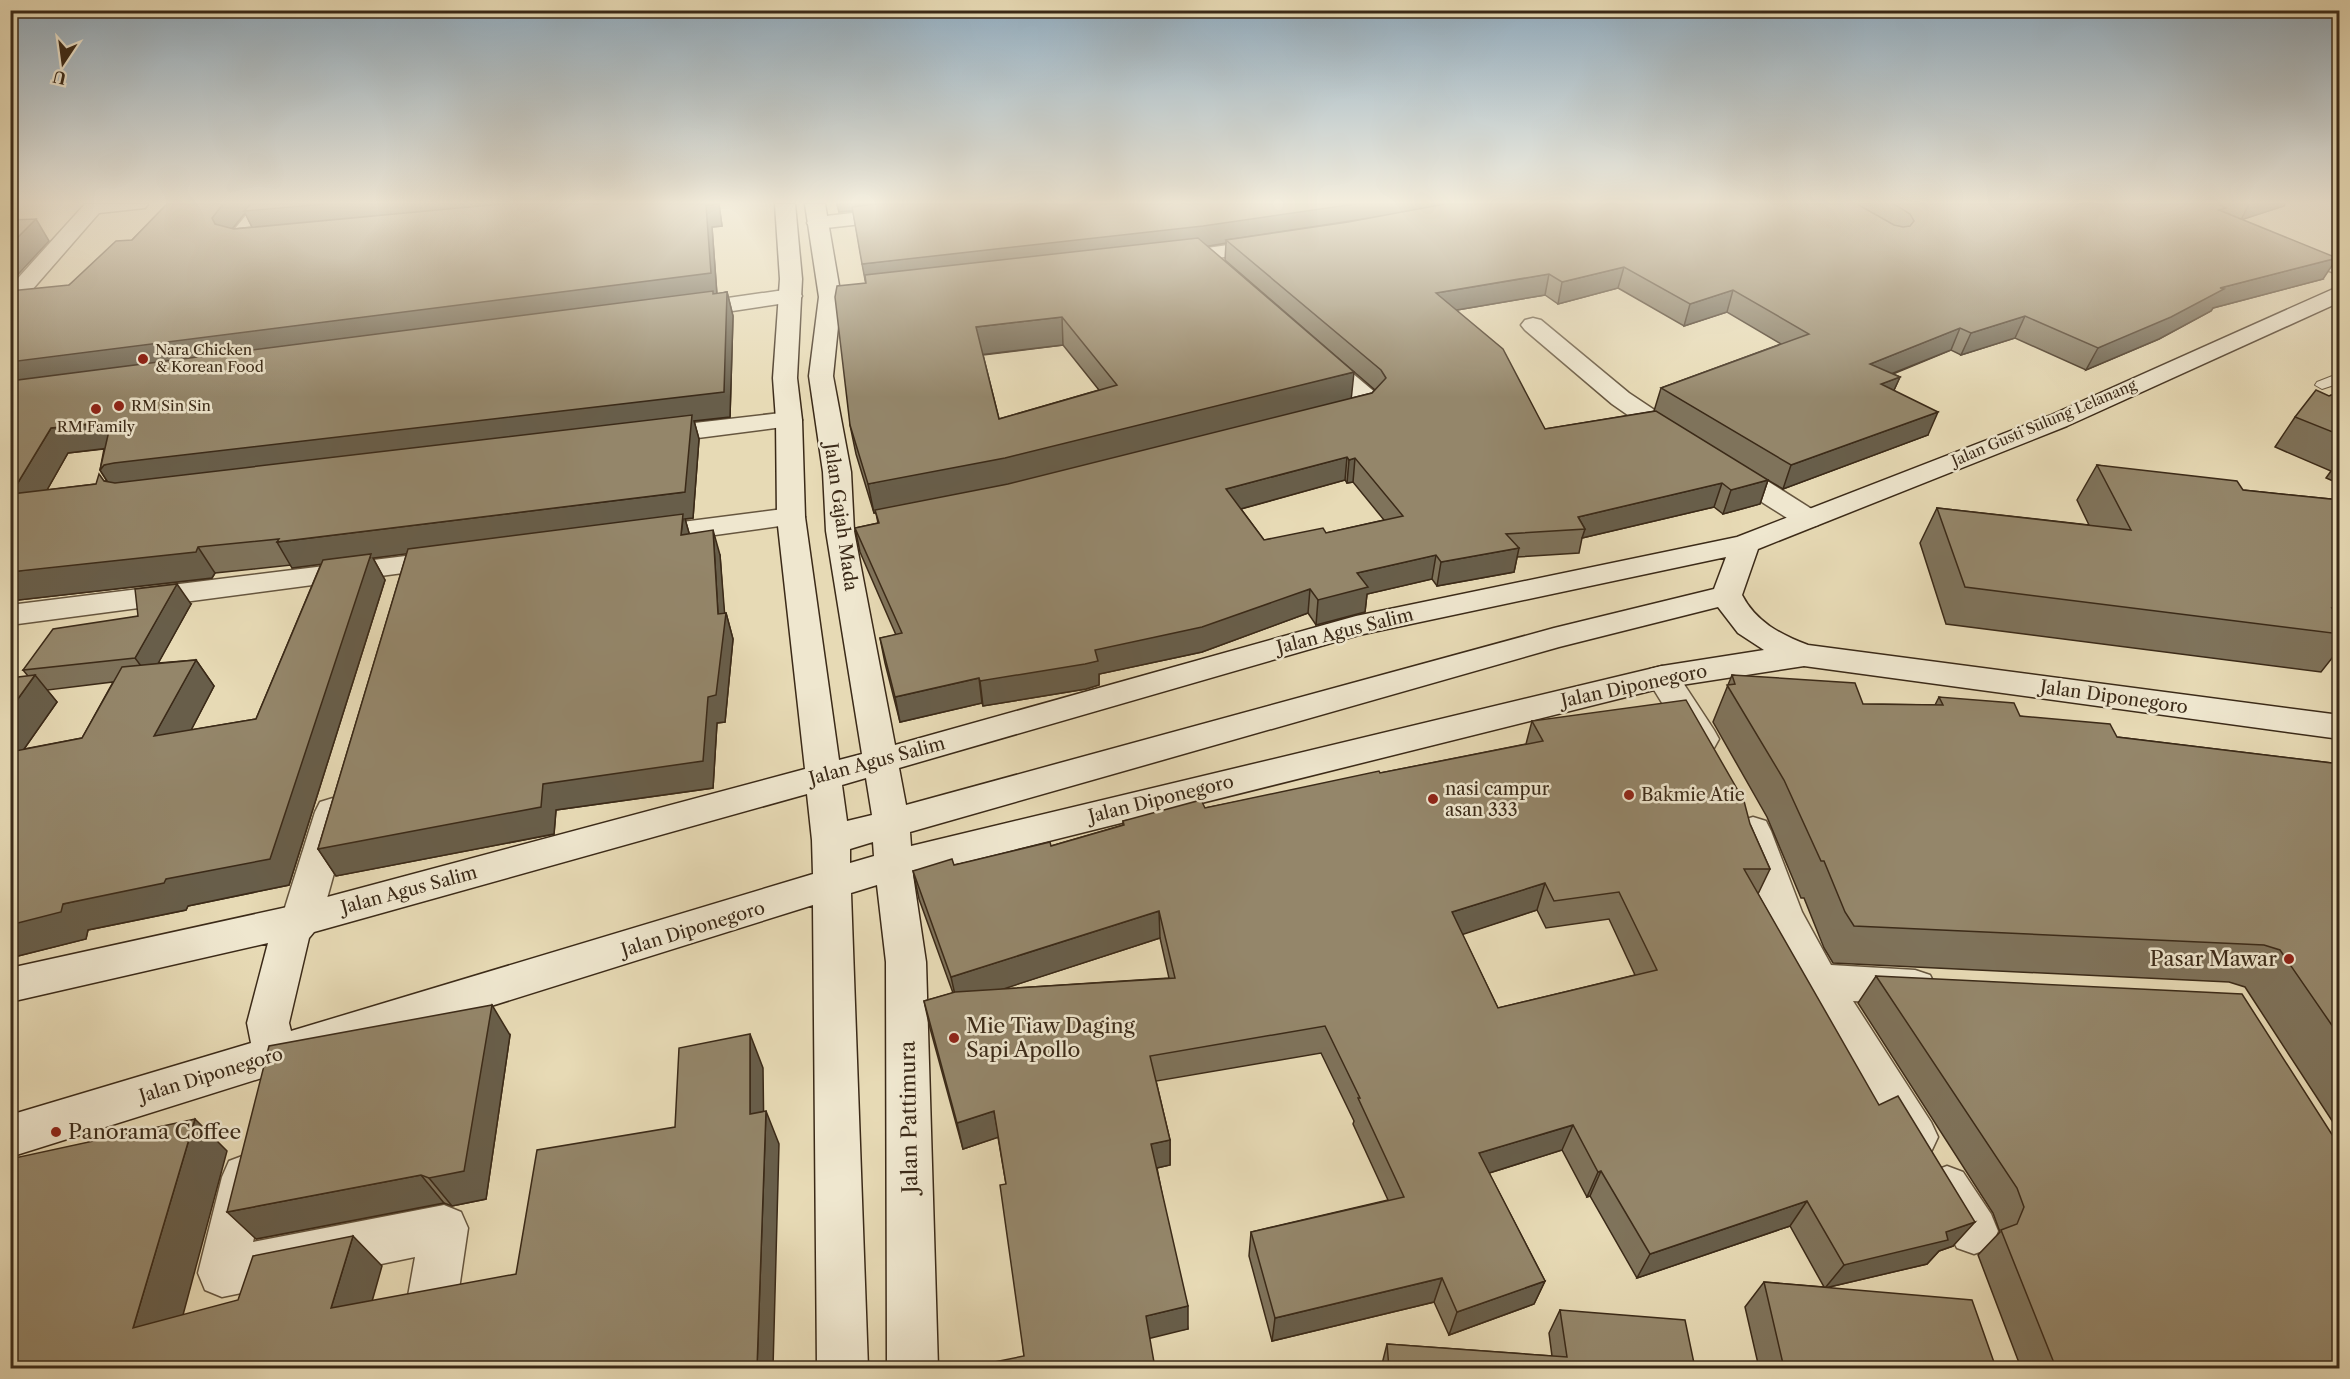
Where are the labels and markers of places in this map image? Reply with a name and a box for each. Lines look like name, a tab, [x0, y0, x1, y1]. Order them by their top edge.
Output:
place label: Nara Chicken & Korean Food	[155, 340, 264, 376]
marker: Nara Chicken & Korean Food	[136, 352, 150, 366]
place label: RM Sin Sin	[131, 396, 212, 415]
marker: RM Sin Sin	[112, 399, 126, 413]
marker: RM Family	[89, 402, 103, 416]
place label: RM Family	[57, 417, 136, 436]
place label: nasi campur asan 333	[1445, 778, 1550, 821]
place label: Bakmie Atie	[1641, 784, 1745, 806]
marker: Bakmie Atie	[1622, 788, 1636, 802]
marker: nasi campur asan 333	[1426, 792, 1440, 806]
place label: Pasar Mawar	[2150, 946, 2277, 971]
marker: Pasar Mawar	[2282, 952, 2296, 966]
place label: Mie Tiaw Daging Sapi Apollo	[966, 1013, 1136, 1062]
marker: Mie Tiaw Daging Sapi Apollo	[947, 1031, 961, 1045]
place label: Panorama Coffee	[68, 1119, 241, 1144]
marker: Panorama Coffee	[49, 1125, 63, 1139]

